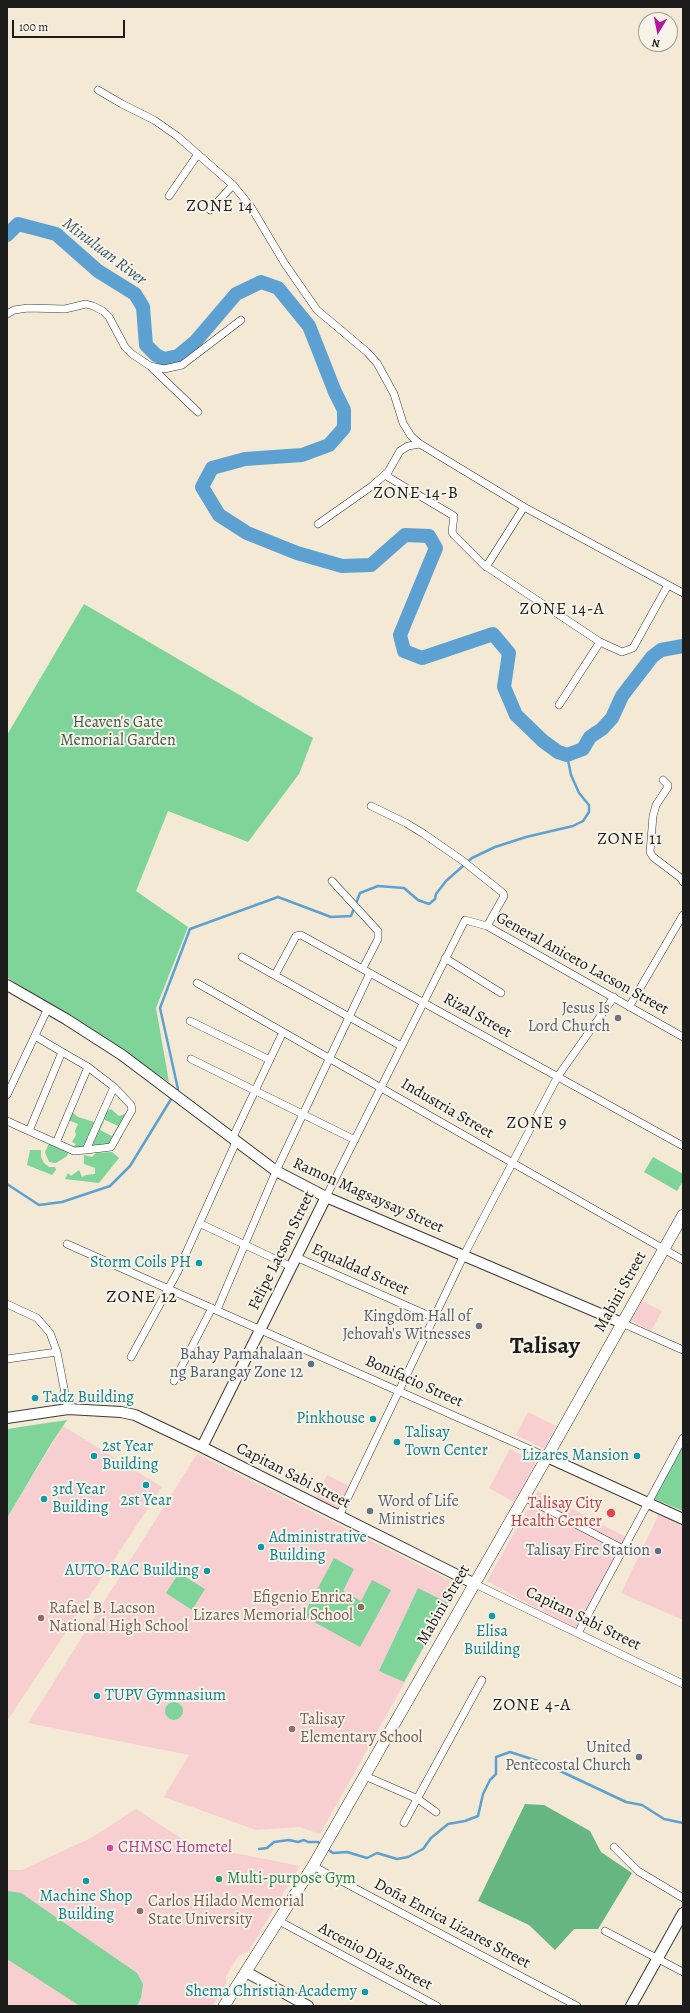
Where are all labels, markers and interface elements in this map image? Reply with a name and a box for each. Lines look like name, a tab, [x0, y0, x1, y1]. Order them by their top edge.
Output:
scale bar	[14, 12, 127, 38]
north arrow	[638, 12, 678, 52]
text: 100 m	[19, 19, 48, 35]
text: N	[651, 35, 661, 51]
district label: ZONE 14	[186, 197, 254, 217]
water label: Minuluan River	[58, 214, 150, 290]
district label: ZONE 14-B	[373, 484, 459, 504]
district label: ZONE 14-A	[519, 600, 605, 620]
park label: Heaven's Gate Memorial Garden	[60, 713, 176, 751]
district label: ZONE 11	[597, 830, 663, 850]
street label: General Aniceto Lacson Street	[492, 908, 672, 1020]
street label: Rizal Street	[439, 989, 515, 1043]
place label: Jesus Is Lord Church	[528, 999, 610, 1037]
marker: Jesus Is Lord Church	[613, 1013, 623, 1023]
street label: Industria Street	[397, 1075, 497, 1143]
district label: ZONE 9	[507, 1114, 567, 1134]
street label: Ramon Magsaysay Street	[290, 1154, 446, 1238]
street label: Felipe Lacson Street	[245, 1188, 319, 1314]
street label: Equaldad Street	[308, 1240, 412, 1300]
street label: Mabini Street	[591, 1248, 651, 1336]
place label: Storm Coils PH	[90, 1253, 191, 1273]
marker: Storm Coils PH	[194, 1258, 204, 1268]
district label: ZONE 12	[106, 1287, 178, 1309]
place label: Kingdom Hall of Jehovah's Witnesses	[343, 1307, 471, 1345]
marker: Kingdom Hall of Jehovah's Witnesses	[474, 1321, 484, 1331]
district label: Talisay	[510, 1333, 580, 1361]
place label: Bahay Pamahalaan ng Barangay Zone 12	[170, 1345, 303, 1383]
street label: Bonifacio Street	[362, 1352, 466, 1412]
marker: Bahay Pamahalaan ng Barangay Zone 12	[306, 1359, 316, 1369]
place label: Tadz Building	[43, 1388, 134, 1408]
marker: Tadz Building	[30, 1393, 40, 1403]
place label: Pinkhouse	[296, 1409, 365, 1429]
marker: Pinkhouse	[368, 1414, 378, 1424]
place label: Talisay Town Center	[405, 1423, 488, 1461]
place label: 2st Year Building	[102, 1437, 159, 1475]
marker: Talisay Town Center	[392, 1437, 402, 1447]
street label: Capitan Sabi Street	[233, 1439, 353, 1513]
place label: Lizares Mansion	[522, 1446, 629, 1466]
marker: 2st Year Building	[89, 1451, 99, 1461]
marker: Lizares Mansion	[632, 1451, 642, 1461]
place label: 3rd Year Building	[52, 1480, 109, 1518]
marker: 2st Year	[141, 1480, 151, 1490]
place label: 2st Year	[120, 1491, 172, 1511]
place label: Word of Life Ministries	[378, 1492, 459, 1530]
marker: 3rd Year Building	[39, 1494, 49, 1504]
place label: Talisay City Health Center	[511, 1494, 602, 1532]
marker: Word of Life Ministries	[365, 1506, 375, 1516]
marker: Talisay City Health Center	[605, 1507, 617, 1519]
place label: Administrative Building	[269, 1528, 367, 1566]
place label: Talisay Fire Station	[526, 1541, 650, 1561]
marker: Administrative Building	[256, 1542, 266, 1552]
marker: Talisay Fire Station	[653, 1546, 663, 1556]
place label: AUTO-RAC Building	[65, 1561, 199, 1581]
street label: Mabini Street	[413, 1562, 475, 1648]
marker: AUTO-RAC Building	[202, 1566, 212, 1576]
street label: Capitan Sabi Street	[522, 1583, 644, 1655]
place label: Efigenio Enrica Lizares Memorial School	[193, 1588, 353, 1626]
place label: Rafael B. Lacson National High School	[49, 1599, 188, 1637]
marker: Efigenio Enrica Lizares Memorial School	[356, 1602, 366, 1612]
marker: Elisa Building	[487, 1611, 497, 1621]
marker: Rafael B. Lacson National High School	[36, 1613, 46, 1623]
place label: Elisa Building	[464, 1622, 520, 1660]
place label: TUPV Gymnasium	[105, 1686, 226, 1706]
marker: TUPV Gymnasium	[92, 1691, 102, 1701]
district label: ZONE 4-A	[493, 1696, 571, 1716]
place label: Talisay Elementary School	[300, 1710, 423, 1748]
marker: Talisay Elementary School	[287, 1724, 297, 1734]
place label: United Pentecostal Church	[505, 1738, 631, 1776]
marker: United Pentecostal Church	[634, 1752, 644, 1762]
place label: CHMSC Hometel	[118, 1838, 232, 1858]
marker: CHMSC Hometel	[105, 1843, 115, 1853]
place label: Multi-purpose Gym	[227, 1869, 356, 1889]
marker: Multi-purpose Gym	[214, 1874, 224, 1884]
street label: Doña Enrica Lizares Street	[371, 1875, 533, 1973]
marker: Machine Shop Building	[81, 1876, 91, 1886]
place label: Machine Shop Building	[39, 1887, 133, 1925]
place label: Carlos Hilado Memorial State University	[148, 1892, 304, 1930]
marker: Carlos Hilado Memorial State University	[135, 1906, 145, 1916]
street label: Arcenio Diaz Street	[315, 1919, 435, 1995]
place label: Shema Christian Academy	[185, 1982, 357, 2002]
marker: Shema Christian Academy	[360, 1987, 370, 1997]

